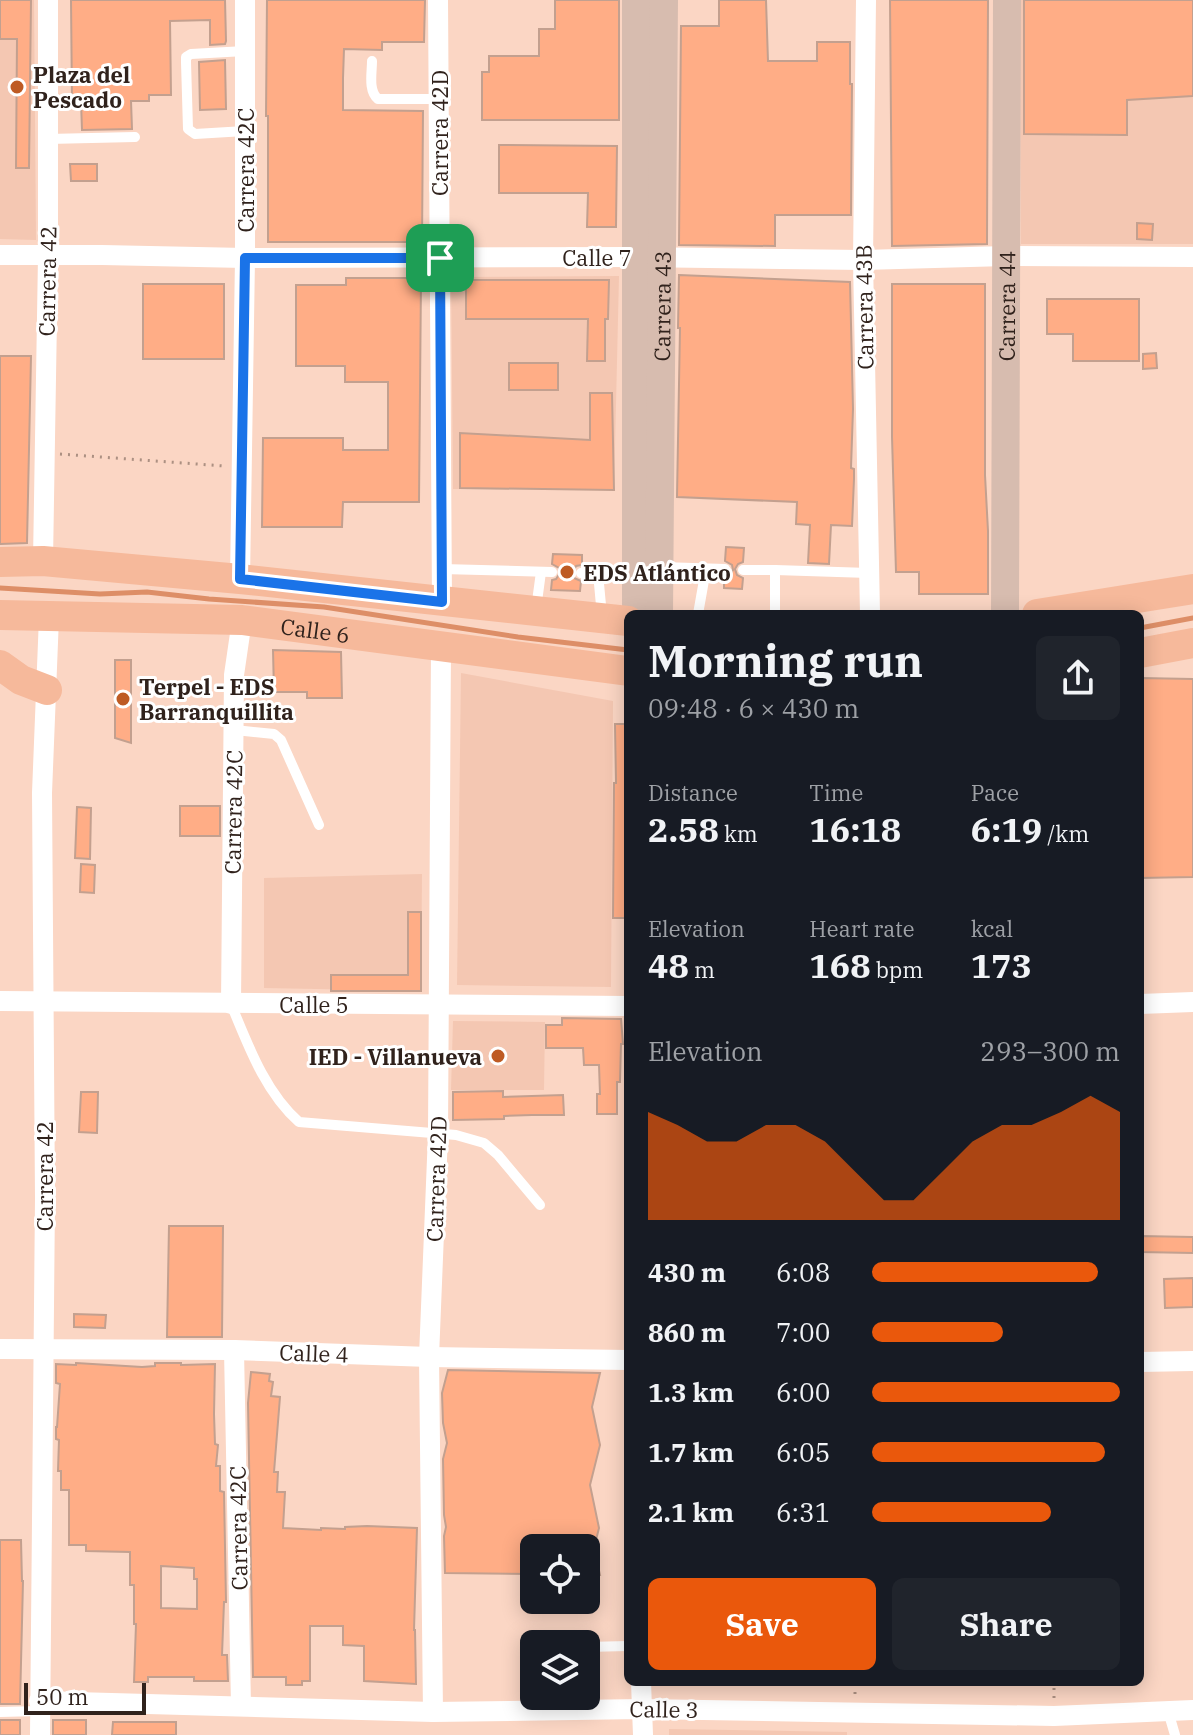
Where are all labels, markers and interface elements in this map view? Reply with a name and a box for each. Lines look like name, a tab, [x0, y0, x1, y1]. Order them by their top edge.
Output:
place label: Plaza del Pescado	[33, 60, 130, 114]
street label: Carrera 42D	[425, 70, 454, 196]
marker: Plaza del Pescado	[8, 78, 26, 96]
street label: Carrera 42C	[231, 108, 260, 232]
pin	[406, 224, 474, 292]
street label: Carrera 42	[32, 225, 62, 337]
icon: arrive	[418, 236, 462, 280]
street label: Calle 7	[562, 243, 632, 272]
street label: Carrera 43B	[848, 244, 880, 370]
street label: Carrera 43	[647, 251, 676, 361]
street label: Carrera 44	[991, 251, 1021, 361]
place label: EDS Atlántico	[583, 558, 731, 587]
marker: EDS Atlántico	[558, 563, 576, 581]
street label: Calle 6	[279, 611, 352, 649]
text: Morning run	[648, 632, 923, 689]
button: share	[1036, 636, 1120, 720]
place label: Terpel - EDS Barranquillita	[139, 672, 294, 726]
marker: Terpel - EDS Barranquillita	[114, 690, 132, 708]
text: 09:48 · 6 × 430 m	[648, 691, 859, 725]
street label: Carrera 42C	[217, 749, 249, 875]
text: Distance	[648, 778, 738, 807]
text: Time	[809, 778, 863, 807]
text: Pace	[971, 778, 1019, 807]
text: 2.58	[648, 807, 719, 851]
text: 16:18	[809, 807, 901, 851]
text: 6:19	[971, 807, 1042, 851]
text: km	[719, 819, 758, 848]
text: /km	[1042, 819, 1089, 848]
text: Elevation	[648, 914, 745, 943]
text: Heart rate	[809, 914, 915, 943]
text: kcal	[971, 914, 1013, 943]
text: 48	[648, 943, 689, 987]
text: 168	[809, 943, 871, 987]
text: 173	[971, 943, 1032, 987]
text: m	[689, 955, 715, 984]
text: bpm	[871, 955, 923, 984]
street label: Calle 5	[279, 990, 349, 1019]
text: Elevation	[648, 1034, 763, 1068]
text: 293–300 m	[980, 1034, 1120, 1068]
place label: IED - Villanueva	[309, 1042, 482, 1071]
marker: IED - Villanueva	[489, 1047, 507, 1065]
street label: Carrera 42D	[419, 1115, 453, 1243]
street label: Carrera 42	[30, 1121, 59, 1231]
text: 430 m	[648, 1255, 726, 1289]
text: 6:08	[776, 1255, 830, 1289]
text: 860 m	[648, 1315, 726, 1349]
text: 7:00	[776, 1315, 830, 1349]
street label: Calle 4	[279, 1337, 349, 1369]
text: 1.3 km	[648, 1375, 734, 1409]
text: 6:00	[776, 1375, 830, 1409]
text: 1.7 km	[648, 1435, 734, 1469]
text: 6:05	[776, 1435, 830, 1469]
street label: Carrera 42C	[222, 1465, 254, 1591]
text: 2.1 km	[648, 1495, 734, 1529]
text: 6:31	[776, 1495, 830, 1529]
map controls	[520, 1534, 600, 1710]
button: locate	[520, 1534, 600, 1614]
button: Save	[648, 1578, 876, 1670]
button: Share	[892, 1578, 1120, 1670]
button: layers	[520, 1630, 600, 1710]
scale bar	[24, 1679, 146, 1715]
text: 50 m	[36, 1682, 88, 1711]
street label: Calle 3	[629, 1694, 699, 1724]

